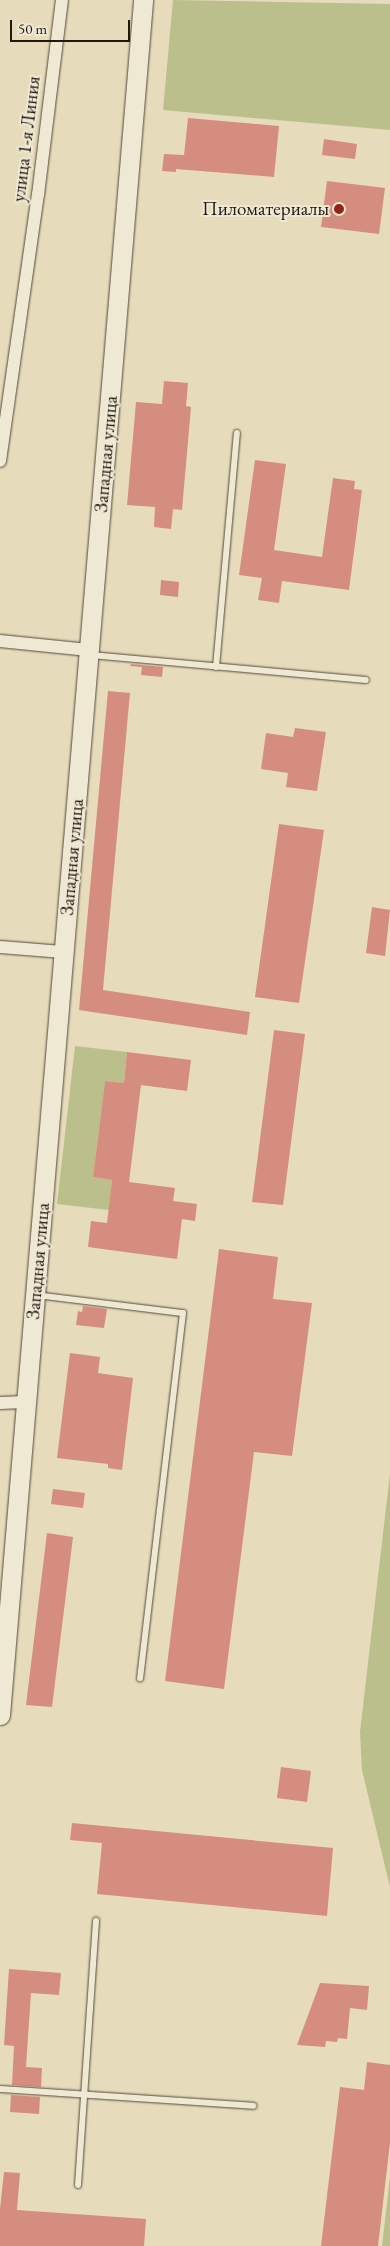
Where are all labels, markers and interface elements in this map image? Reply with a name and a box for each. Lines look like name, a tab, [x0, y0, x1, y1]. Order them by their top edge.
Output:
scale bar	[12, 10, 132, 42]
text: 50 m	[18, 19, 47, 38]
street label: улица 1-я Линия	[7, 75, 45, 203]
place label: Пиломатериалы	[202, 198, 329, 220]
marker: Пиломатериалы	[333, 203, 345, 215]
street label: Западная улица	[90, 395, 122, 513]
street label: Западная улица	[56, 798, 88, 916]
street label: Западная улица	[22, 1202, 54, 1320]

